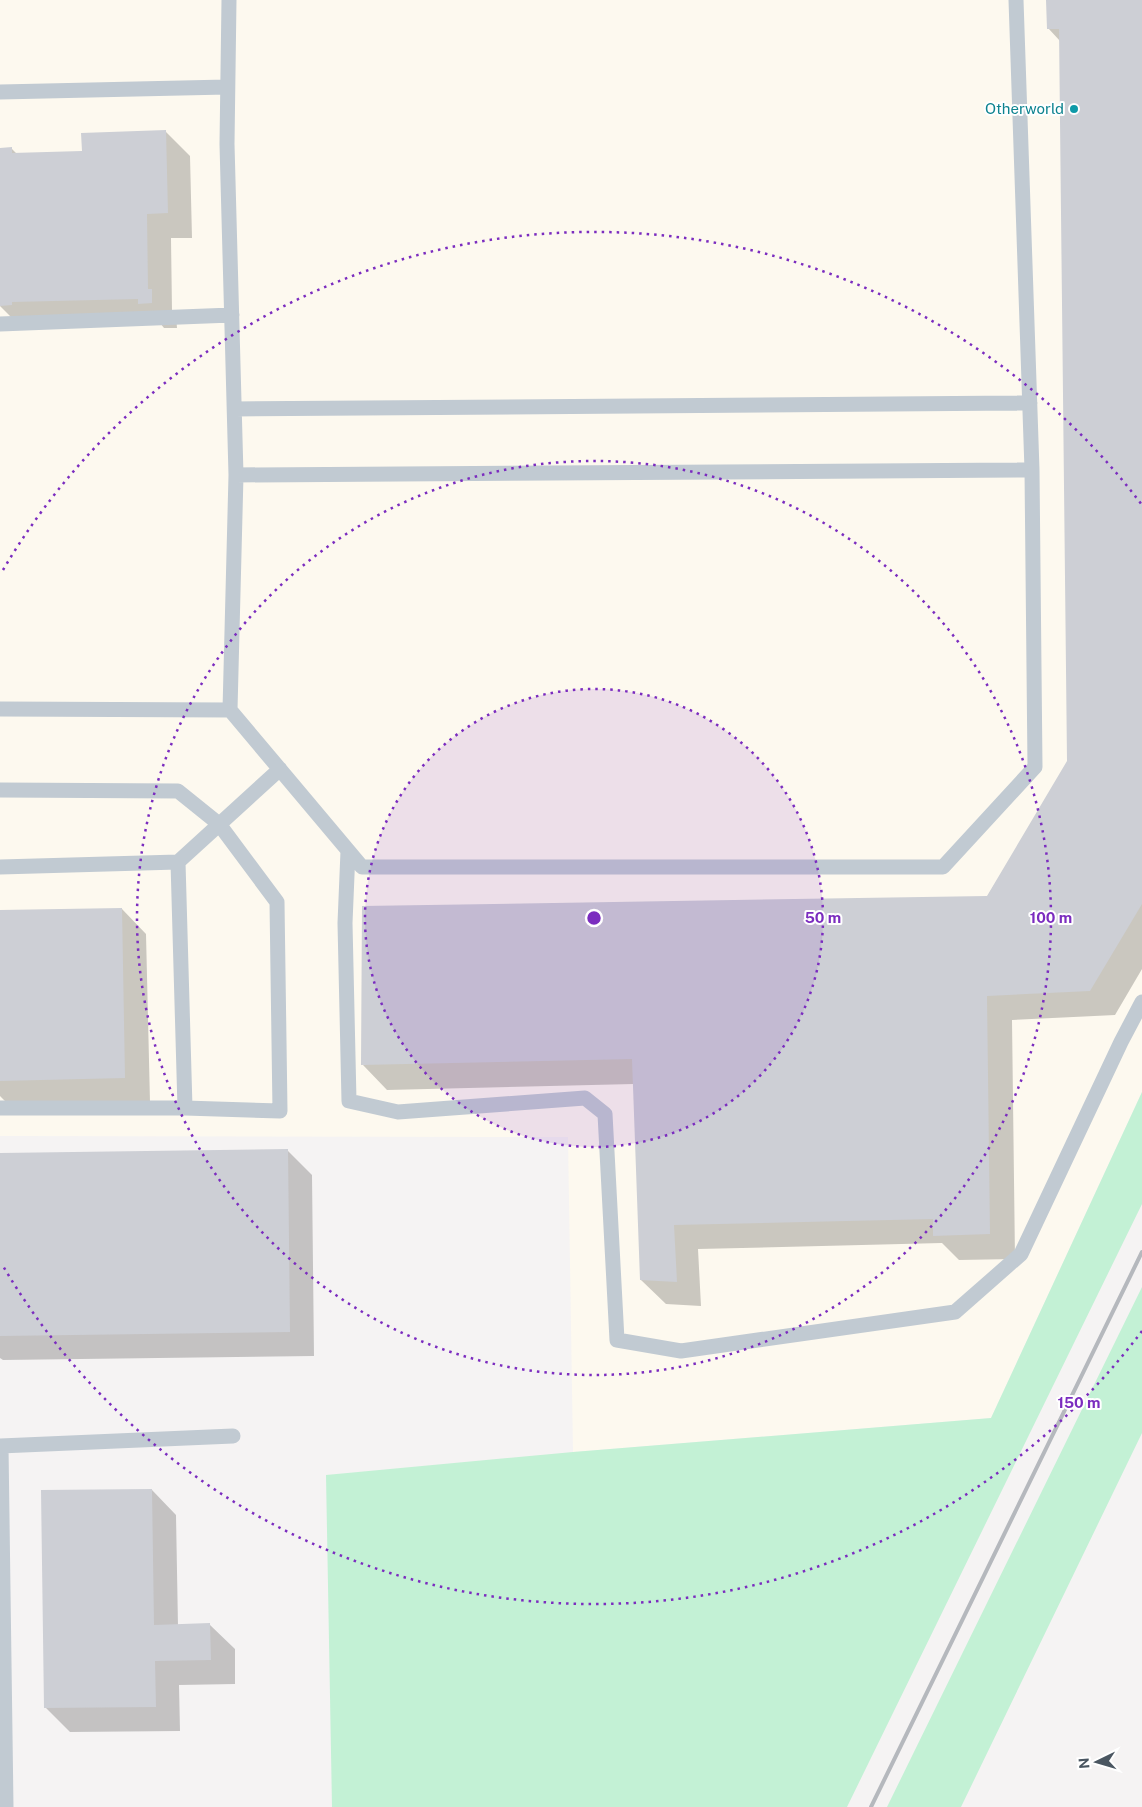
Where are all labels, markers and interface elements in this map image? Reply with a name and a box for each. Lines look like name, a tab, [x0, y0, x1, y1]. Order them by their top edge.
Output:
place label: Otherworld	[985, 100, 1064, 117]
marker: Otherworld	[1068, 103, 1080, 115]
centre of rings	[585, 909, 603, 927]
text: 50 m	[805, 909, 841, 926]
text: 100 m	[1030, 909, 1072, 926]
text: 150 m	[1057, 1394, 1101, 1411]
north arrow	[1072, 1737, 1122, 1787]
text: N	[1076, 1757, 1092, 1769]

